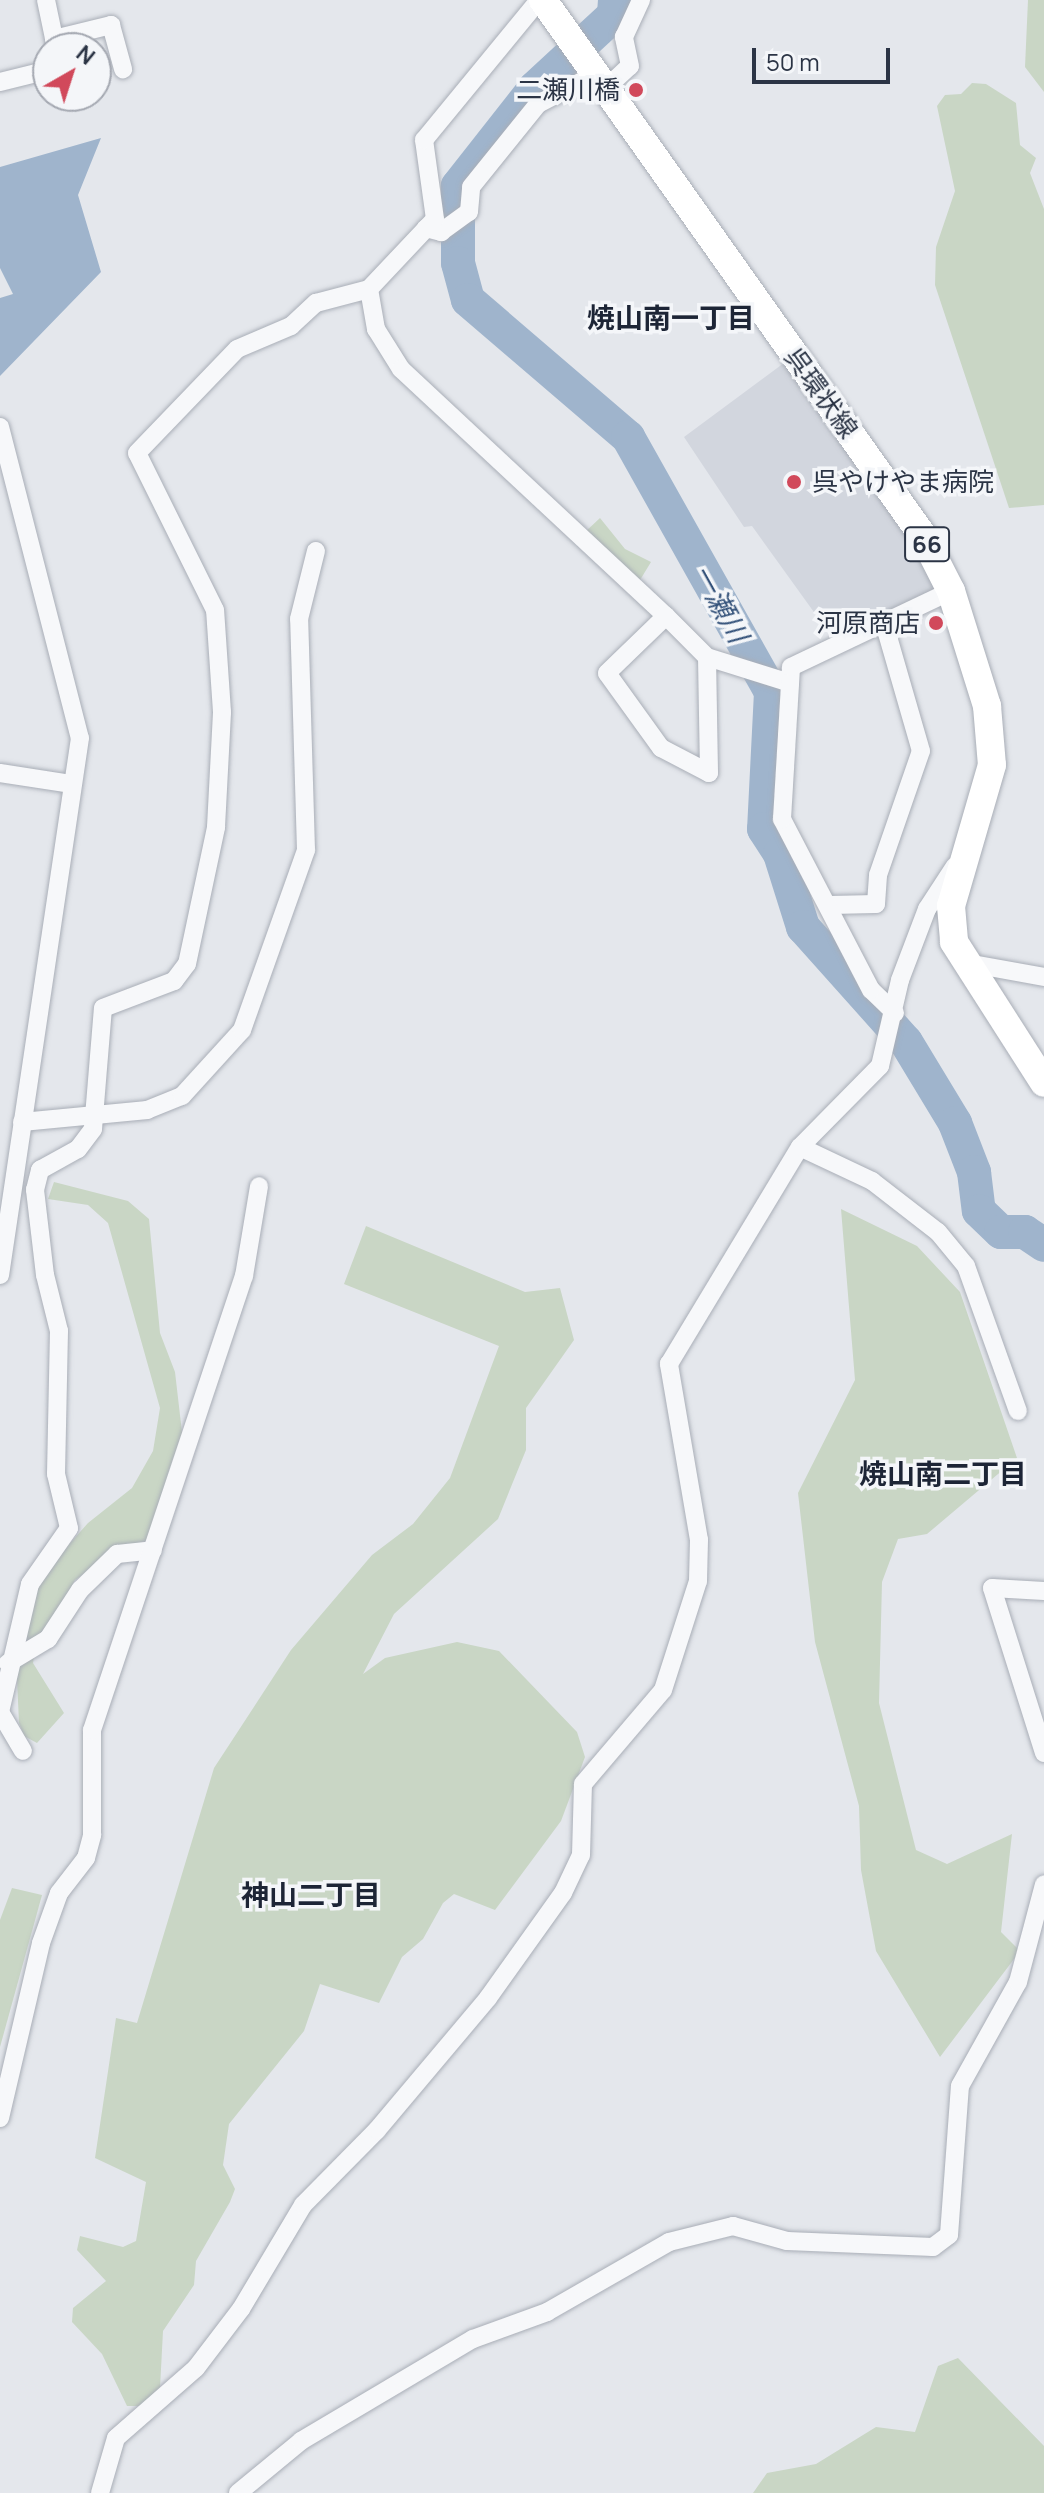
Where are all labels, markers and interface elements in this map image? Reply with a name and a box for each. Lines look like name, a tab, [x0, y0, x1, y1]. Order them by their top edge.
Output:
north arrow	[32, 32, 112, 112]
scale bar	[756, 32, 894, 82]
text: N	[70, 38, 101, 72]
text: 50 m	[766, 45, 820, 78]
place label: 二瀬川橋	[516, 74, 620, 106]
marker: 二瀬川橋	[627, 81, 645, 99]
district label: 焼山南一丁目	[587, 300, 755, 334]
street label: 呉環状線	[778, 342, 864, 444]
place label: 呉やけやま病院	[812, 466, 994, 498]
marker: 呉やけやま病院	[783, 471, 805, 493]
road number: 66	[903, 524, 951, 564]
water label: 一瀬川	[686, 558, 756, 648]
place label: 河原商店	[816, 607, 920, 639]
marker: 河原商店	[927, 614, 945, 632]
district label: 焼山南二丁目	[859, 1456, 1027, 1490]
district label: 神山二丁目	[241, 1877, 381, 1911]

